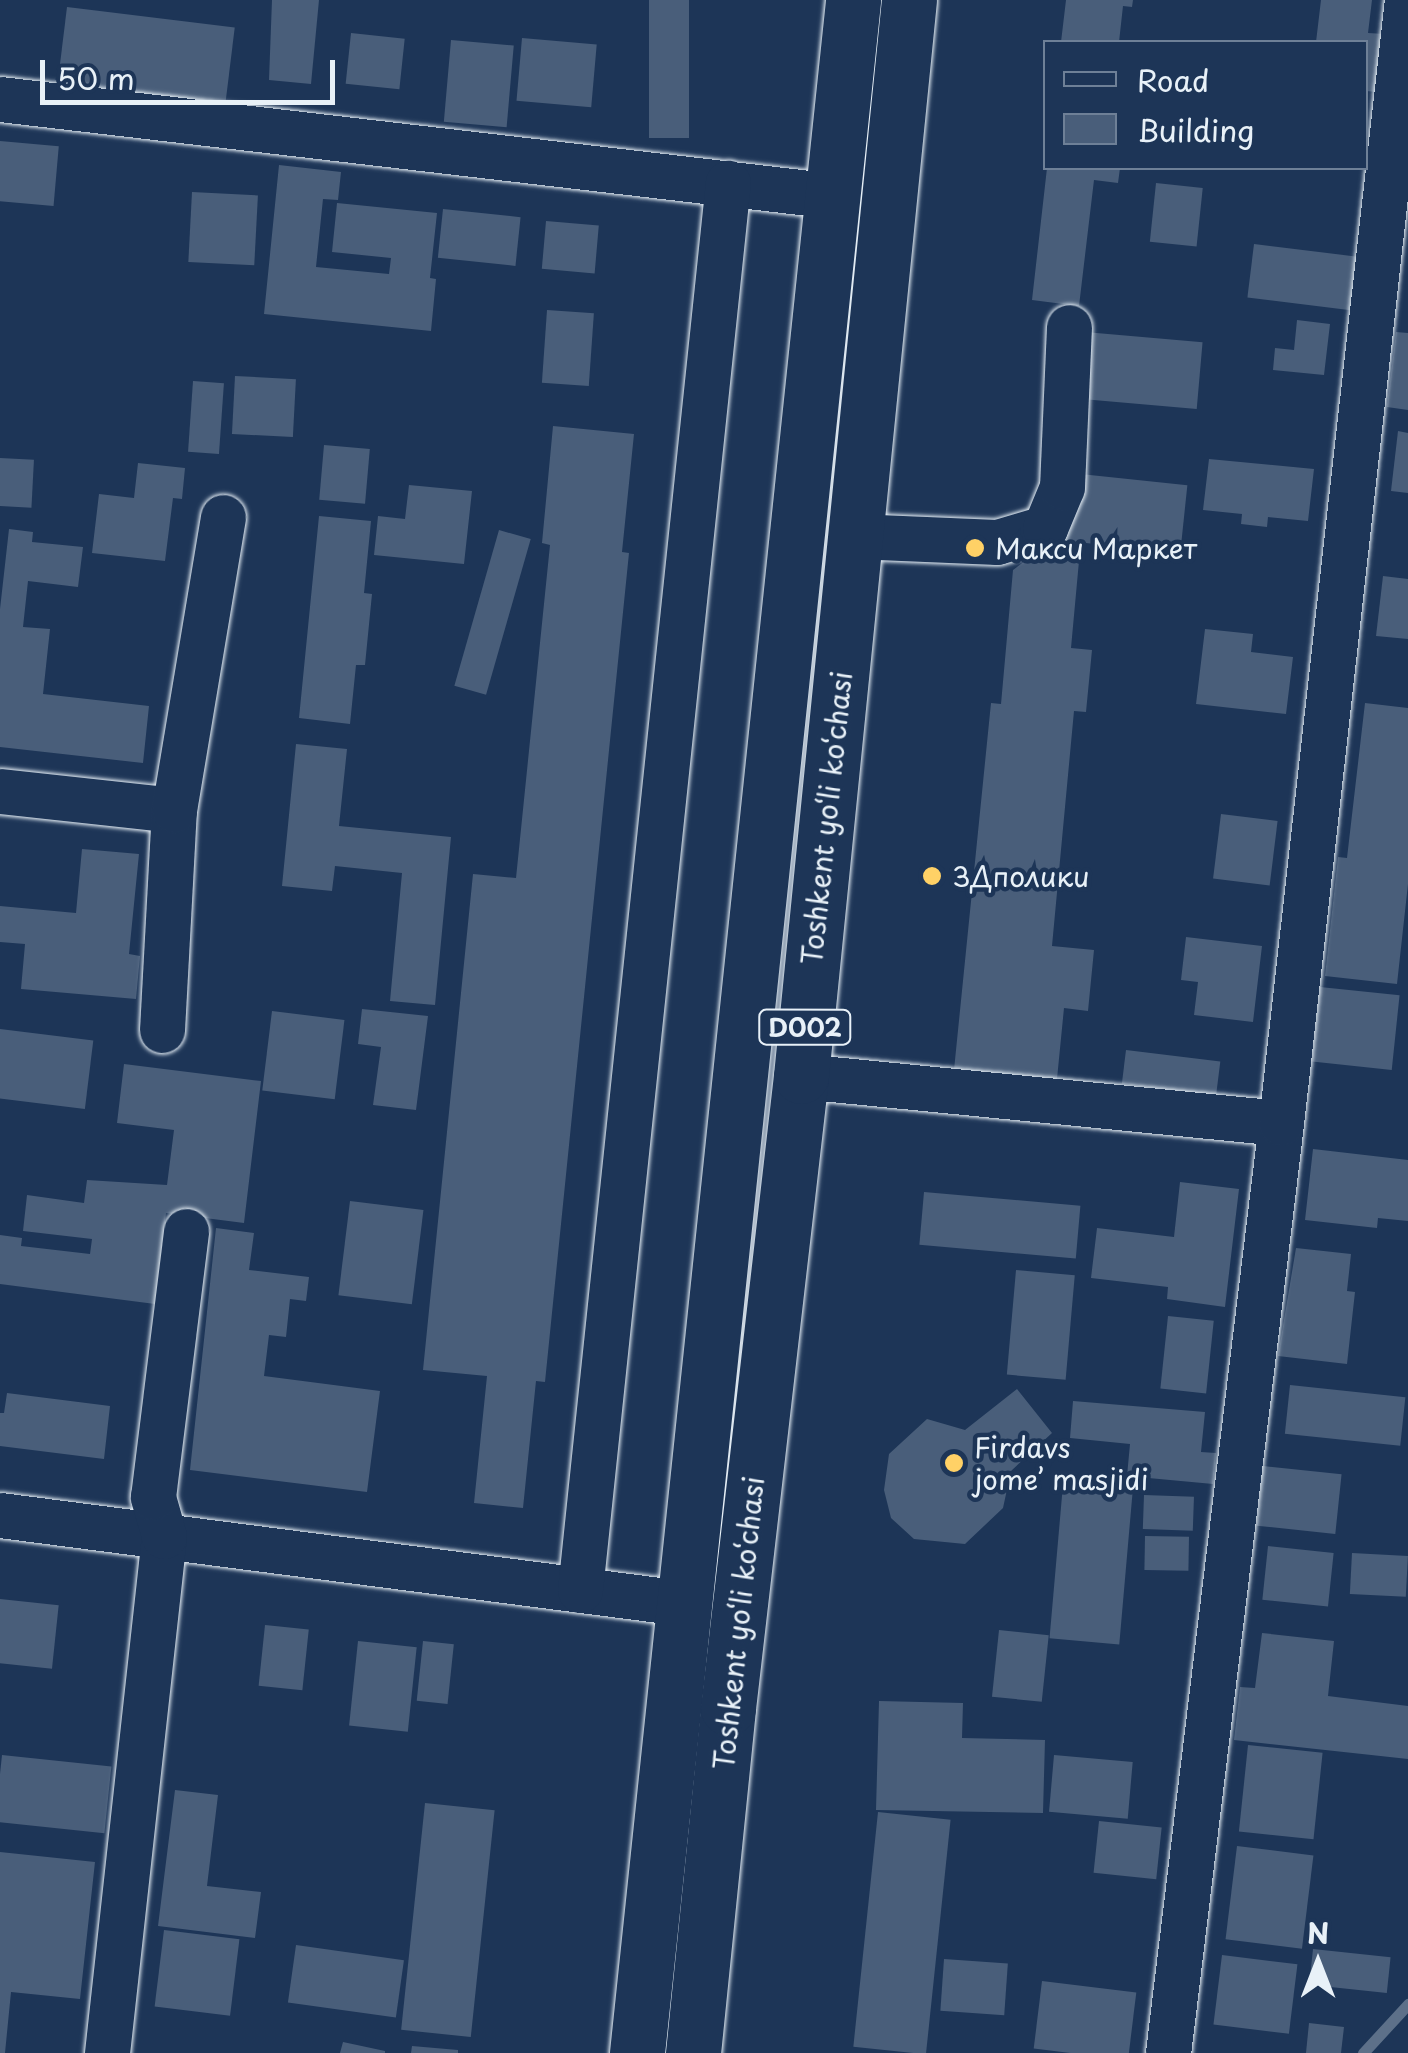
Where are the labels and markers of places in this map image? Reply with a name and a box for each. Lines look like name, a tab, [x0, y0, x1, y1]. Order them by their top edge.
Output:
place label: Макси Маркет	[995, 531, 1200, 565]
marker: Макси Маркет	[964, 537, 986, 559]
place label: 3Дполики	[952, 859, 1090, 893]
marker: 3Дполики	[921, 865, 943, 887]
place label: Firdavs jome’ masjidi	[974, 1430, 1150, 1496]
marker: Firdavs jome’ masjidi	[943, 1452, 965, 1474]

